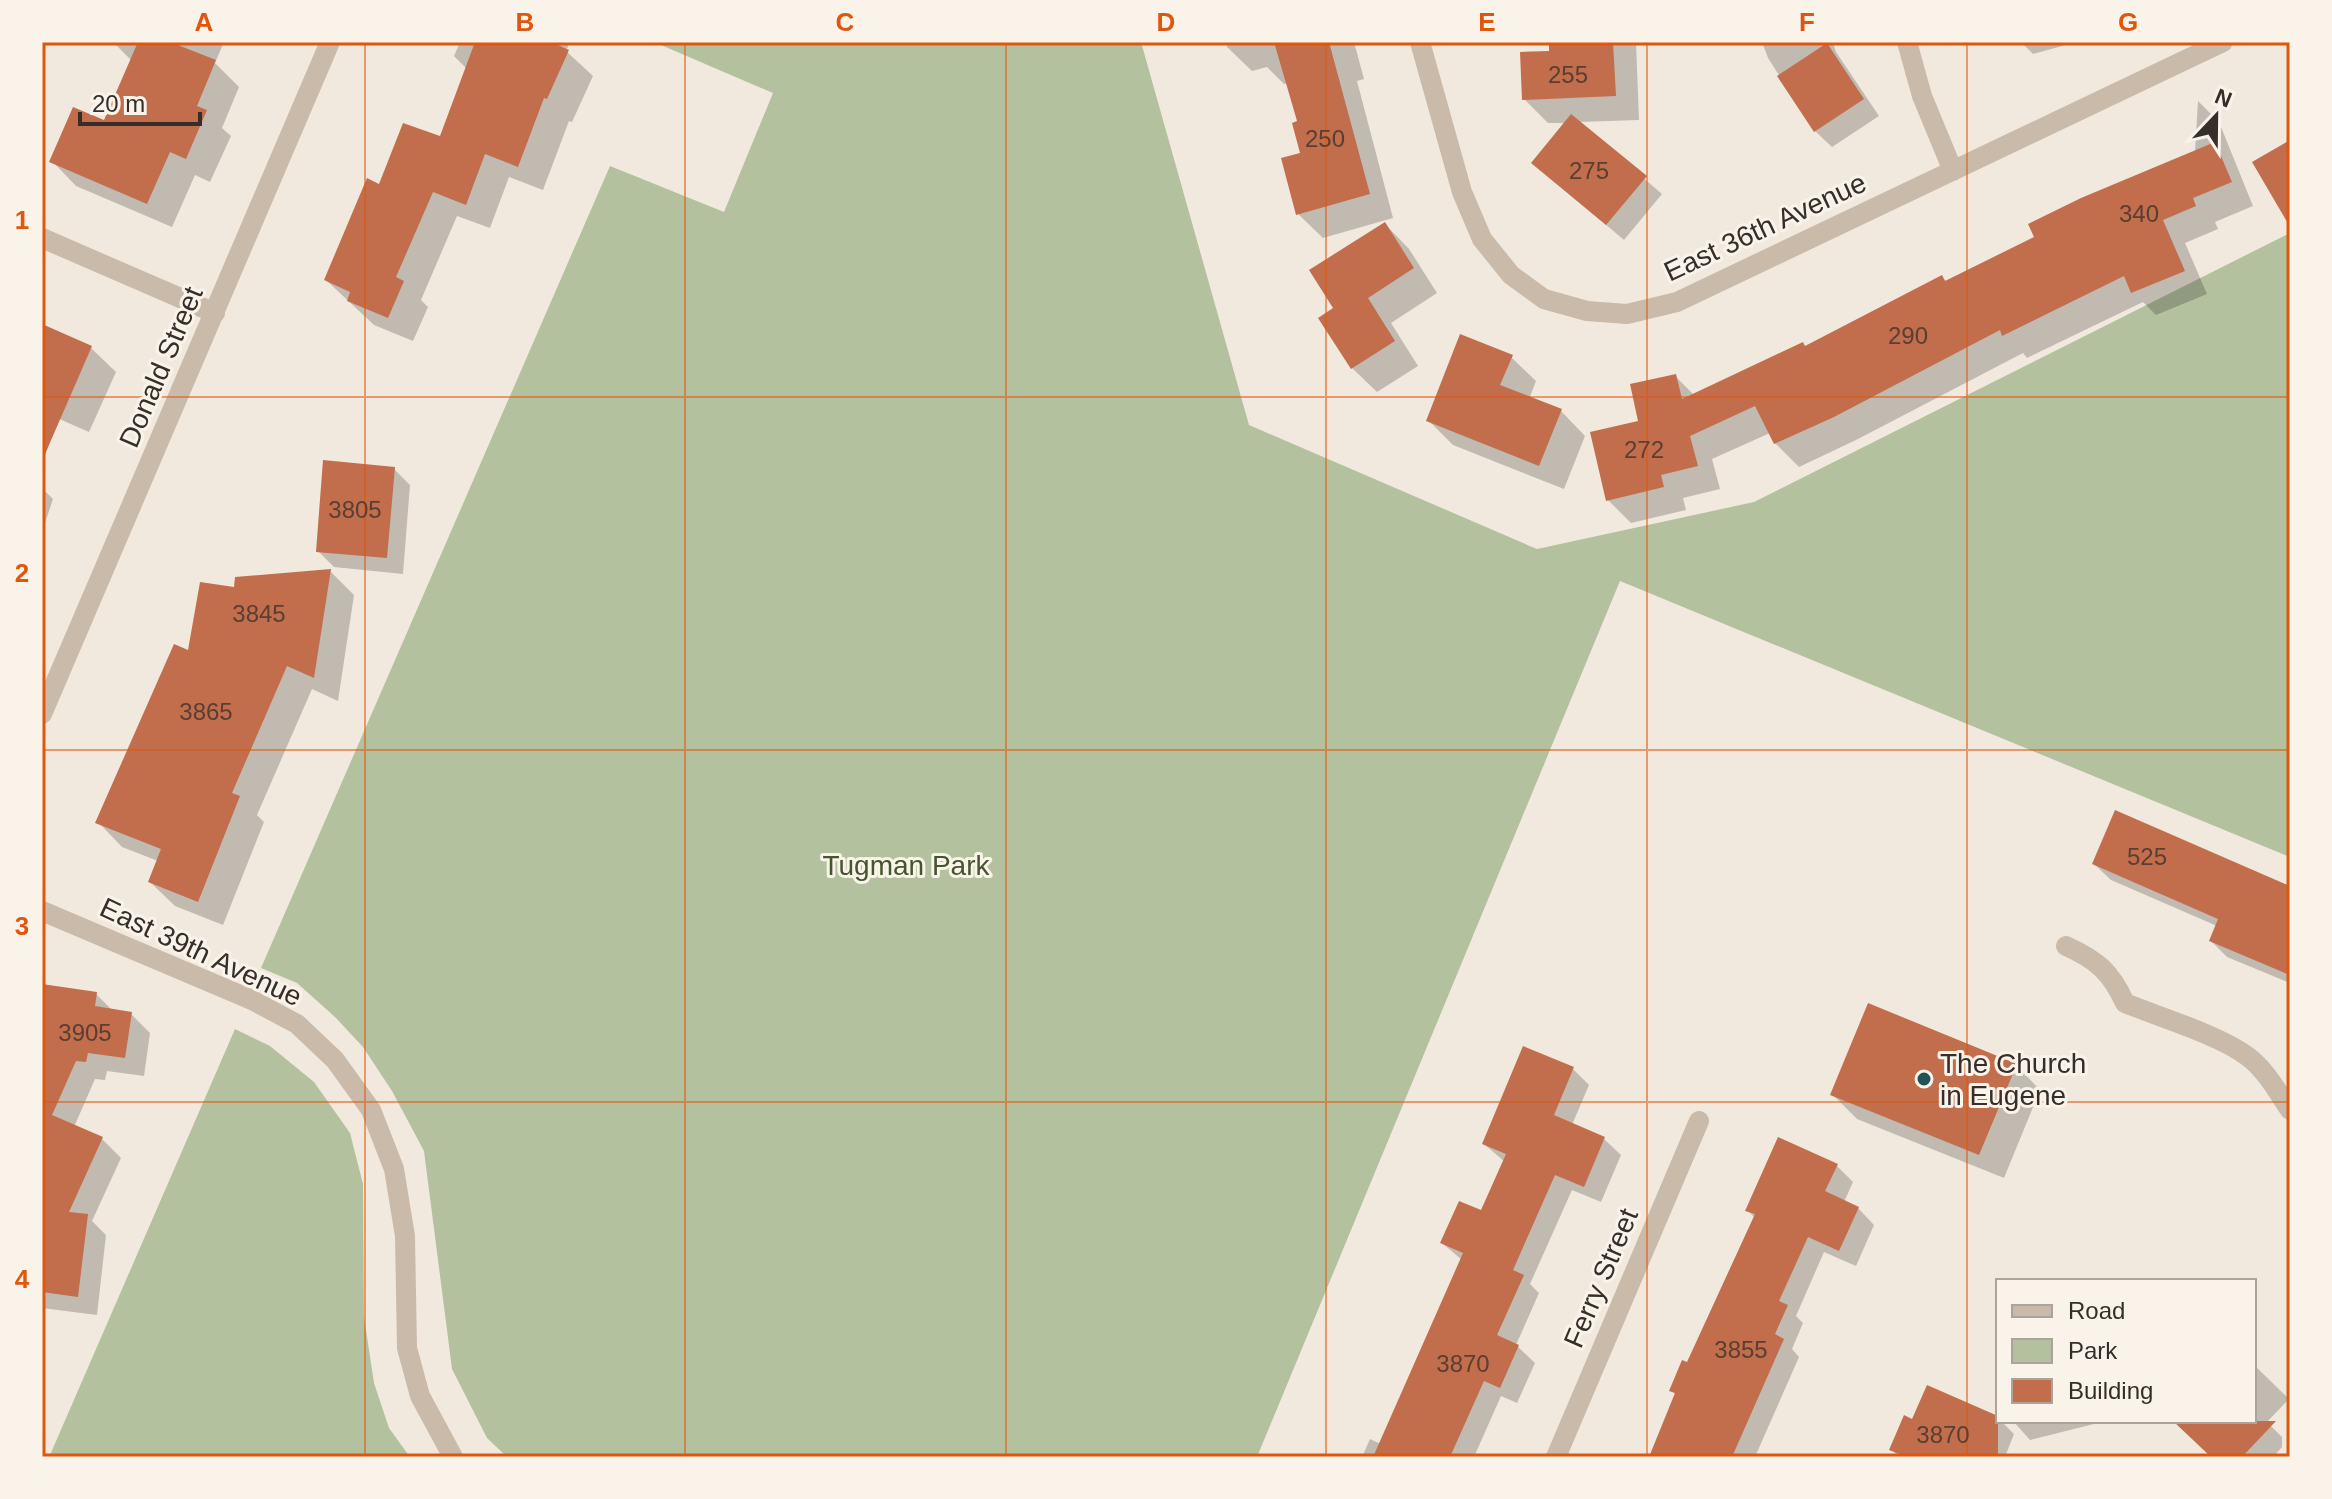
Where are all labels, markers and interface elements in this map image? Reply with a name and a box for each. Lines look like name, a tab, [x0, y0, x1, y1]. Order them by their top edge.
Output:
text: A	[195, 7, 214, 37]
text: B	[516, 7, 534, 37]
text: C	[836, 7, 855, 37]
text: D	[1157, 7, 1175, 37]
text: E	[1478, 7, 1496, 37]
text: F	[1799, 7, 1815, 37]
text: G	[2118, 7, 2138, 37]
house number: 255	[1548, 61, 1588, 88]
scale bar	[80, 76, 200, 126]
north arrow	[2176, 76, 2256, 156]
text: N	[2211, 83, 2235, 112]
text: 20 m	[92, 90, 145, 117]
house number: 250	[1305, 125, 1345, 152]
house number: 275	[1569, 157, 1609, 184]
street label: East 36th Avenue	[1659, 167, 1871, 287]
house number: 340	[2119, 200, 2159, 227]
text: 1	[15, 205, 29, 235]
street label: Donald Street	[113, 282, 209, 452]
house number: 290	[1888, 322, 1928, 349]
house number: 272	[1624, 436, 1664, 463]
house number: 3805	[328, 496, 382, 523]
text: 2	[15, 558, 29, 588]
house number: 3845	[232, 600, 286, 627]
house number: 3865	[179, 698, 233, 725]
house number: 525	[2127, 843, 2167, 870]
park label: Tugman Park	[822, 850, 991, 881]
street label: East 39th Avenue	[95, 892, 307, 1012]
text: 3	[15, 911, 29, 941]
house number: 3905	[58, 1019, 112, 1046]
place label: The Church in Eugene	[1940, 1048, 2086, 1111]
marker: The Church in Eugene	[1915, 1070, 1933, 1088]
street label: Ferry Street	[1558, 1204, 1644, 1352]
text: 4	[15, 1264, 30, 1294]
legend	[1996, 1279, 2256, 1423]
text: Road	[2068, 1297, 2125, 1324]
house number: 3855	[1714, 1336, 1768, 1363]
text: Park	[2068, 1337, 2118, 1364]
house number: 3870	[1436, 1350, 1490, 1377]
text: Building	[2068, 1377, 2153, 1404]
house number: 3870	[1916, 1421, 1970, 1448]

